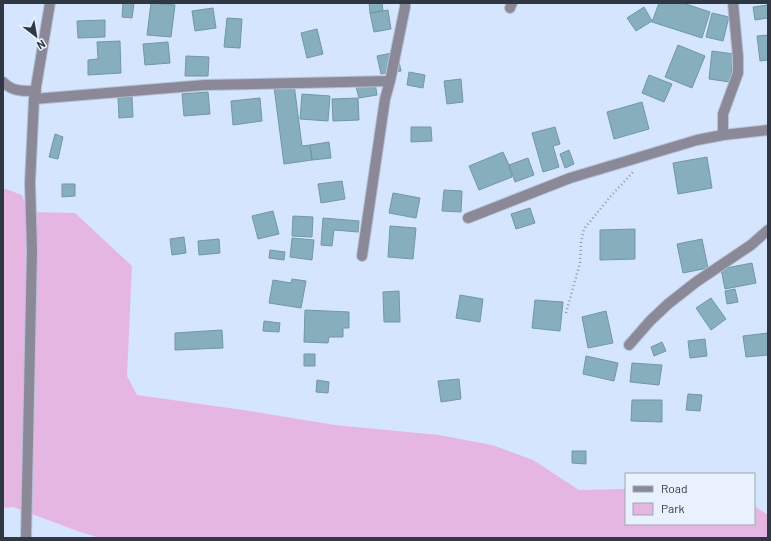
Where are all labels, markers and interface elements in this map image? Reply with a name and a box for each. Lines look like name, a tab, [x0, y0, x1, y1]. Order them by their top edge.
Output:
north arrow	[16, 16, 56, 56]
text: N	[35, 38, 48, 52]
legend	[625, 473, 755, 525]
text: Road	[661, 481, 688, 495]
text: Park	[661, 501, 685, 515]

